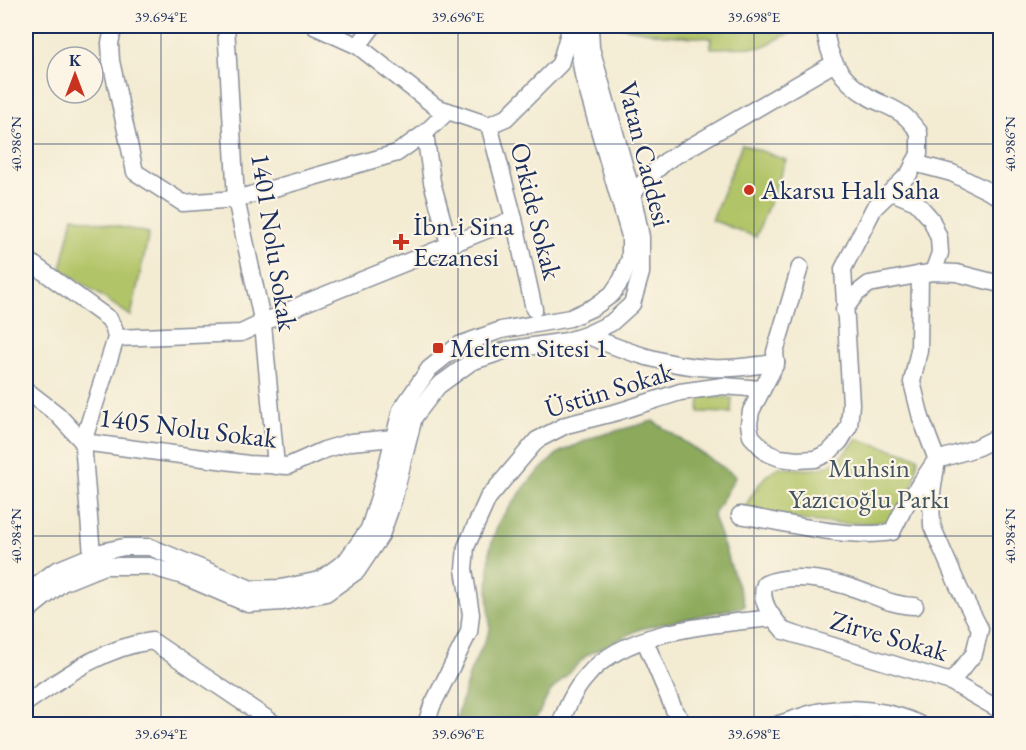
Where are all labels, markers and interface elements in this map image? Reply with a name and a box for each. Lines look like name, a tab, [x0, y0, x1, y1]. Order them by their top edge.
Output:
text: 39.694°E	[135, 7, 188, 26]
text: 39.696°E	[432, 7, 485, 26]
text: 39.698°E	[728, 7, 781, 26]
north arrow	[45, 45, 105, 105]
text: K	[69, 50, 82, 71]
street label: Vatan Caddesi	[611, 78, 680, 230]
text: 40.986°N	[6, 116, 25, 172]
text: 40.986°N	[1000, 116, 1019, 172]
street label: Orkide Sokak	[503, 139, 570, 283]
street label: 1401 Nolu Sokak	[243, 151, 306, 334]
place label: Akarsu Halı Saha	[760, 172, 940, 207]
marker: Akarsu Halı Saha	[742, 183, 756, 197]
place label: İbn-i Sina Eczanesi	[413, 208, 514, 274]
marker: İbn-i Sina Eczanesi	[394, 235, 408, 249]
place label: Meltem Sitesi 1	[450, 330, 608, 365]
marker: Meltem Sitesi 1	[431, 341, 445, 355]
street label: Üstün Sokak	[540, 353, 678, 426]
street label: 1405 Nolu Sokak	[97, 399, 280, 456]
park label: Muhsin Yazıcıoğlu Parkı	[789, 450, 950, 516]
text: 40.984°N	[6, 508, 25, 564]
text: 40.984°N	[1000, 508, 1019, 564]
street label: Zirve Sokak	[826, 602, 952, 669]
text: 39.694°E	[135, 724, 188, 743]
text: 39.696°E	[432, 724, 485, 743]
text: 39.698°E	[728, 724, 781, 743]

